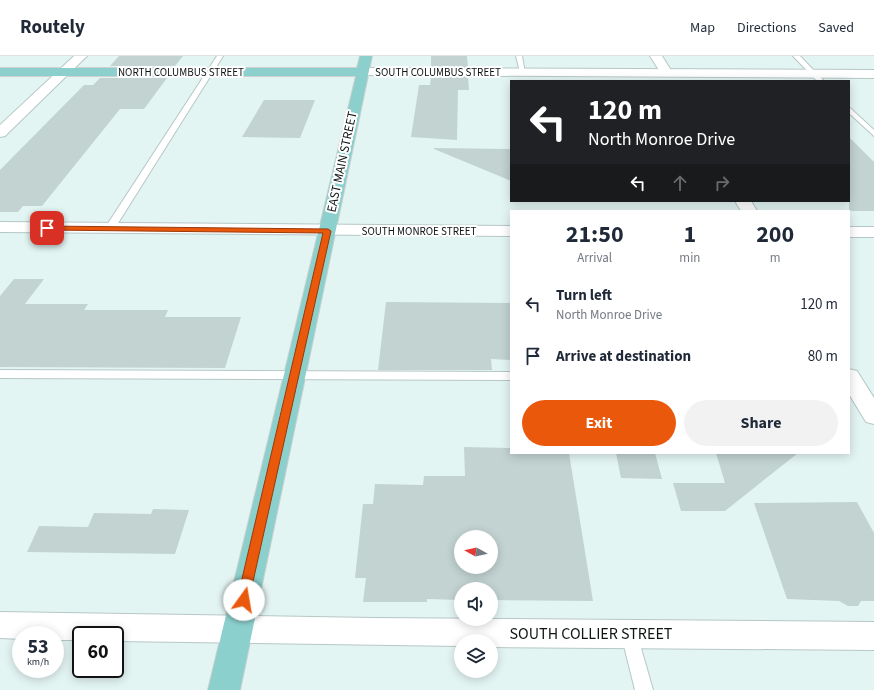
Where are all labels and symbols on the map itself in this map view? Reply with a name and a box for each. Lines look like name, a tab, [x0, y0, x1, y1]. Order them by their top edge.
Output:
street label: NORTH COLUMBUS STREET	[118, 65, 244, 80]
street label: SOUTH COLUMBUS STREET	[375, 65, 501, 80]
street label: EAST MAIN STREET	[323, 110, 361, 214]
pin	[30, 211, 64, 245]
street label: SOUTH MONROE STREET	[362, 224, 477, 239]
north arrow	[454, 530, 498, 574]
position arrow	[223, 579, 265, 621]
street label: SOUTH COLLIER STREET	[510, 623, 673, 645]
speed limit sign: 60	[72, 626, 124, 678]

